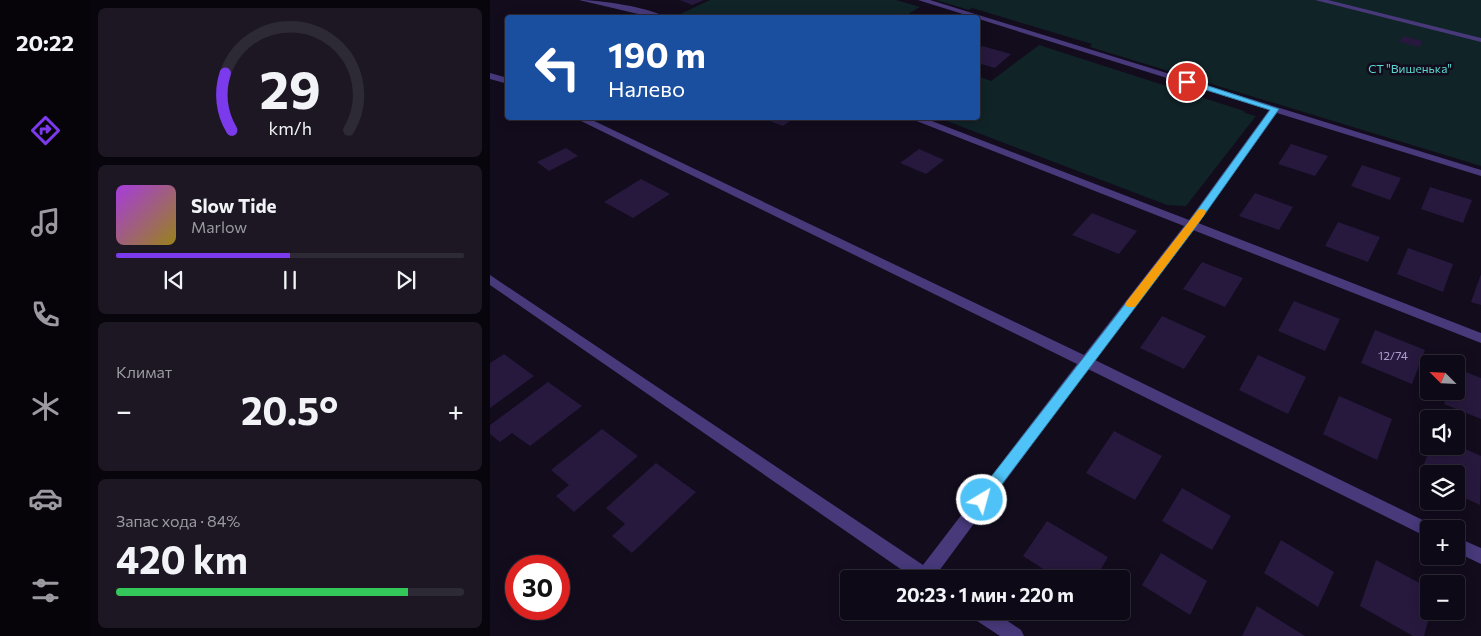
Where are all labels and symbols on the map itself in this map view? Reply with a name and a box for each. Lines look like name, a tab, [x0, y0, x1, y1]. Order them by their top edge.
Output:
pin	[1166, 61, 1208, 103]
park label: СТ "Вишенька"	[1368, 61, 1452, 75]
house number: 12/74	[1378, 348, 1408, 362]
north arrow	[1420, 355, 1465, 400]
position arrow	[955, 473, 1007, 525]
speed limit sign: 30	[505, 555, 570, 620]

